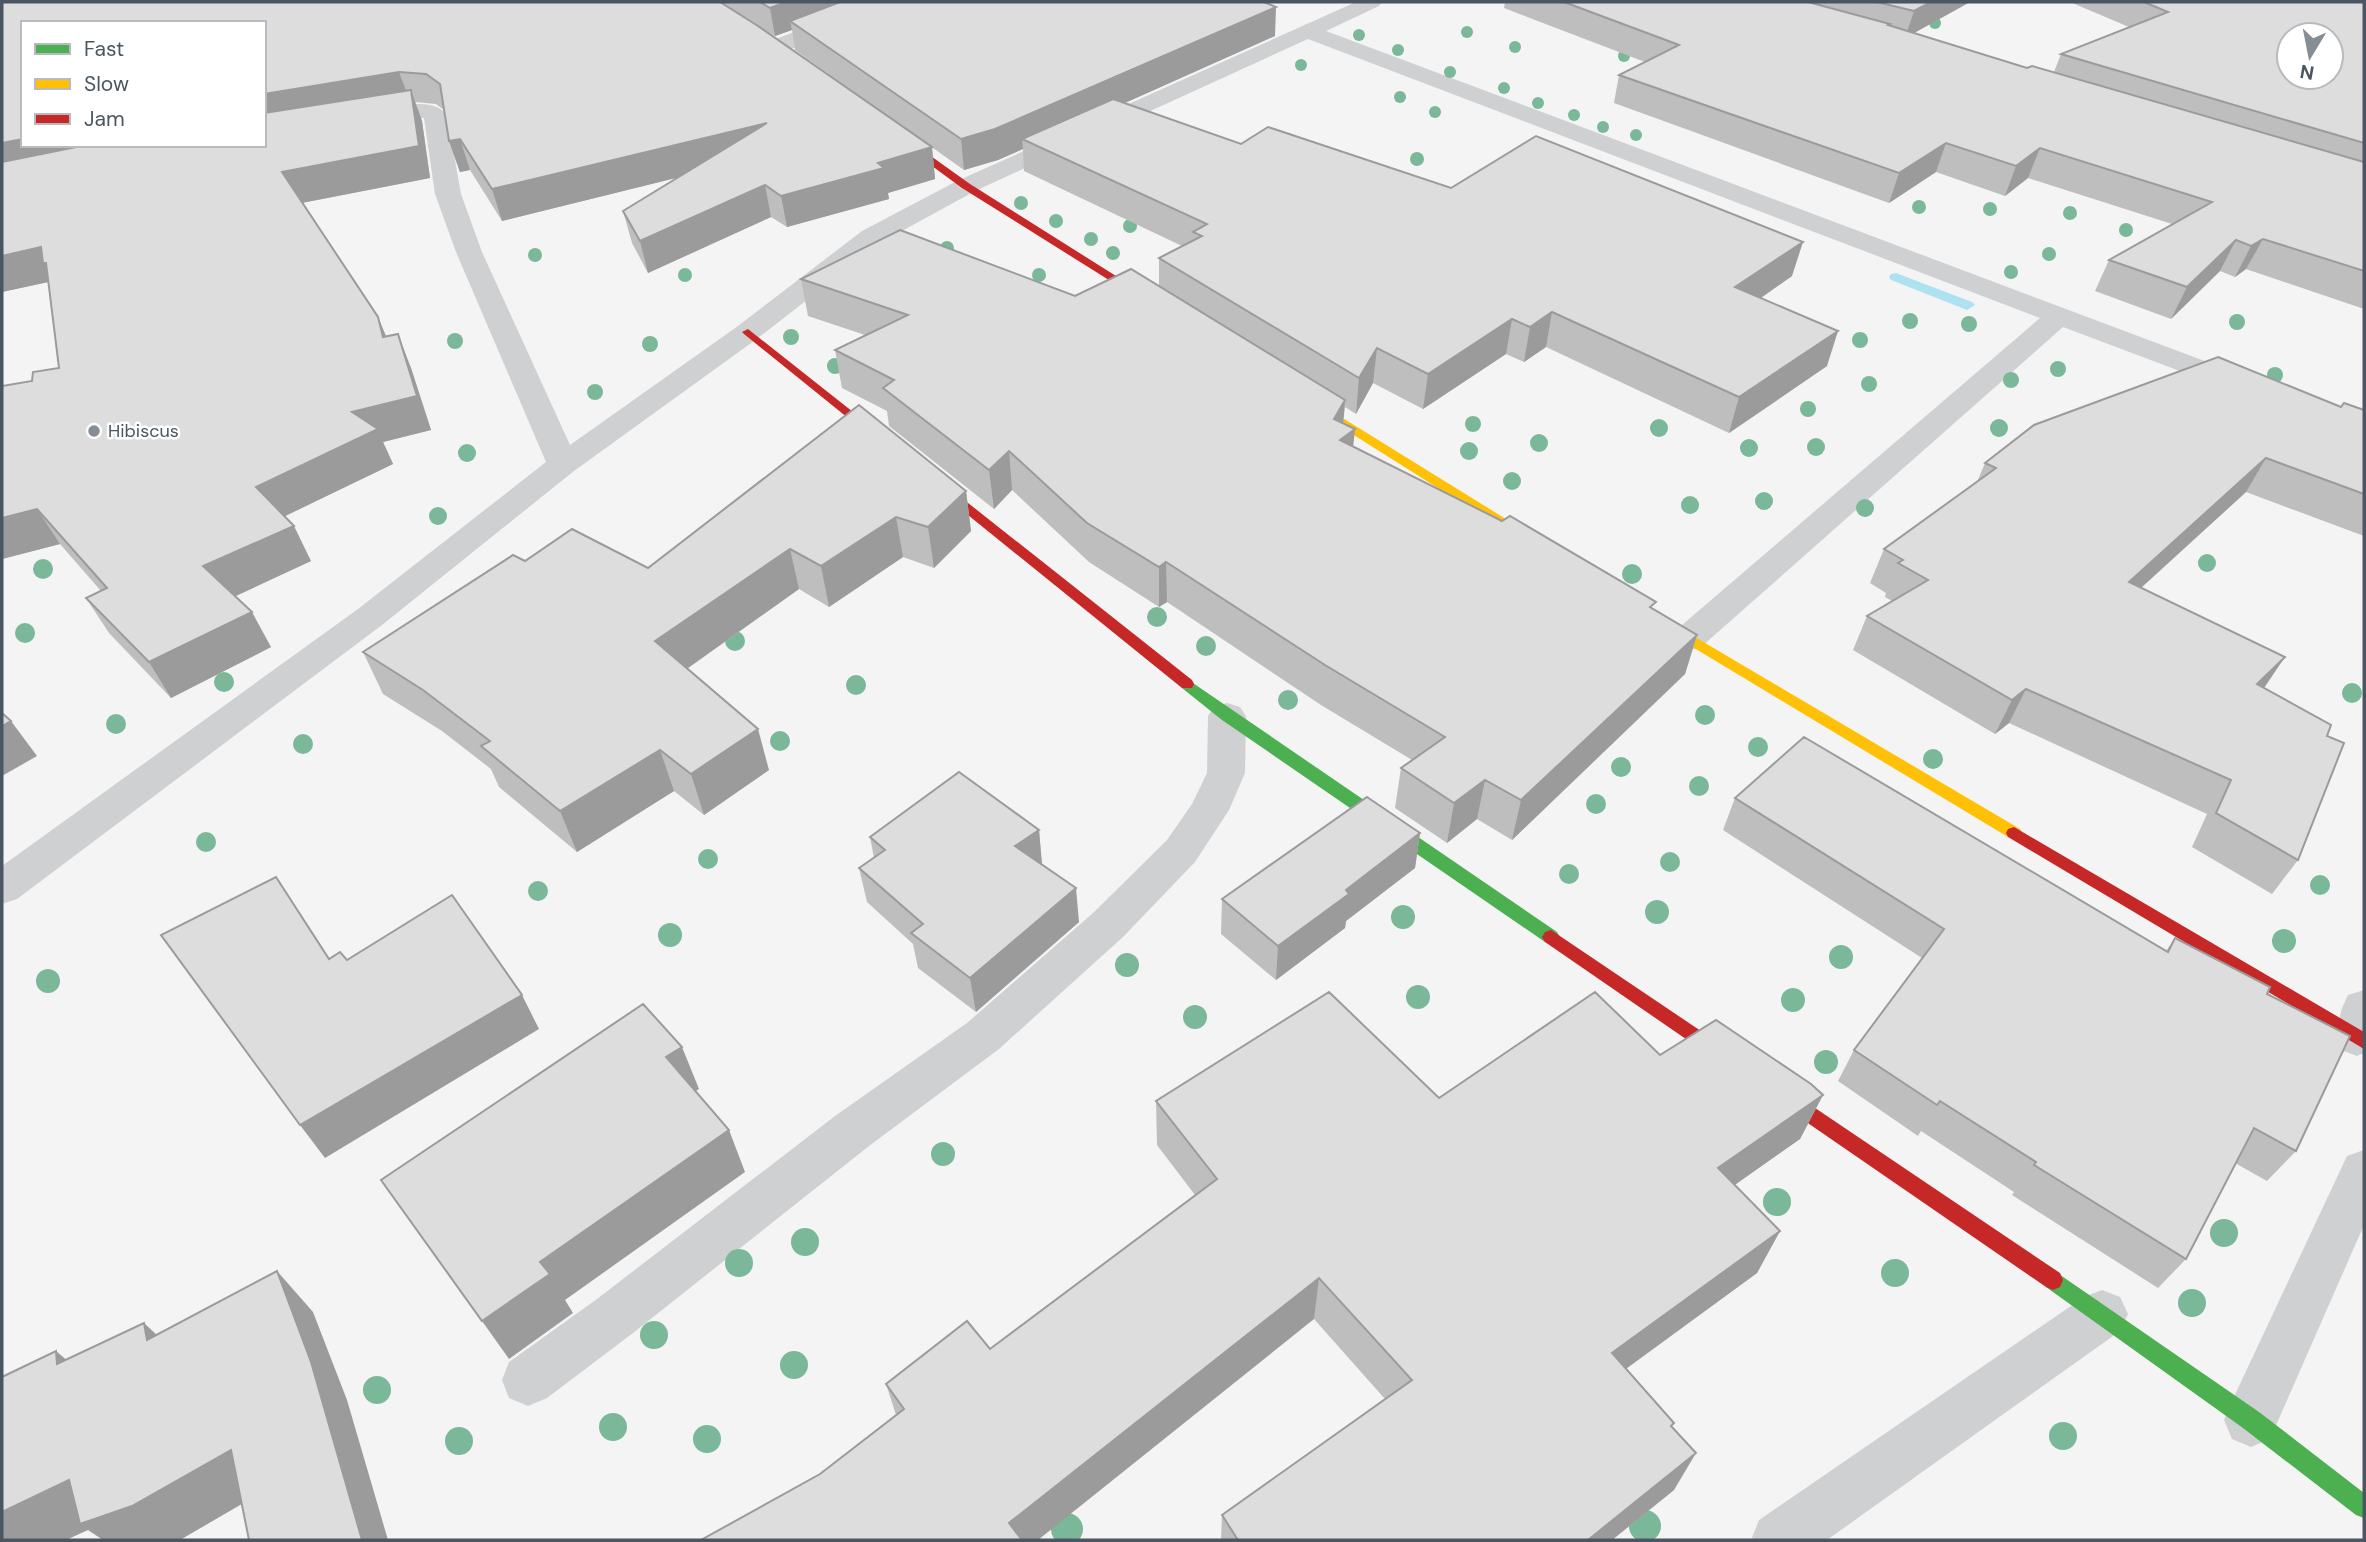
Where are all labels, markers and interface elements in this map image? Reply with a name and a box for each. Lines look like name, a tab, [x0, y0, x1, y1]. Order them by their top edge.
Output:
legend	[21, 21, 266, 147]
north arrow	[2275, 21, 2345, 91]
text: Fast	[84, 35, 124, 63]
text: N	[2298, 59, 2316, 86]
text: Slow	[84, 70, 129, 98]
text: Jam	[84, 105, 125, 133]
place label: Hibiscus	[108, 419, 179, 443]
marker: Hibiscus	[86, 423, 102, 439]

